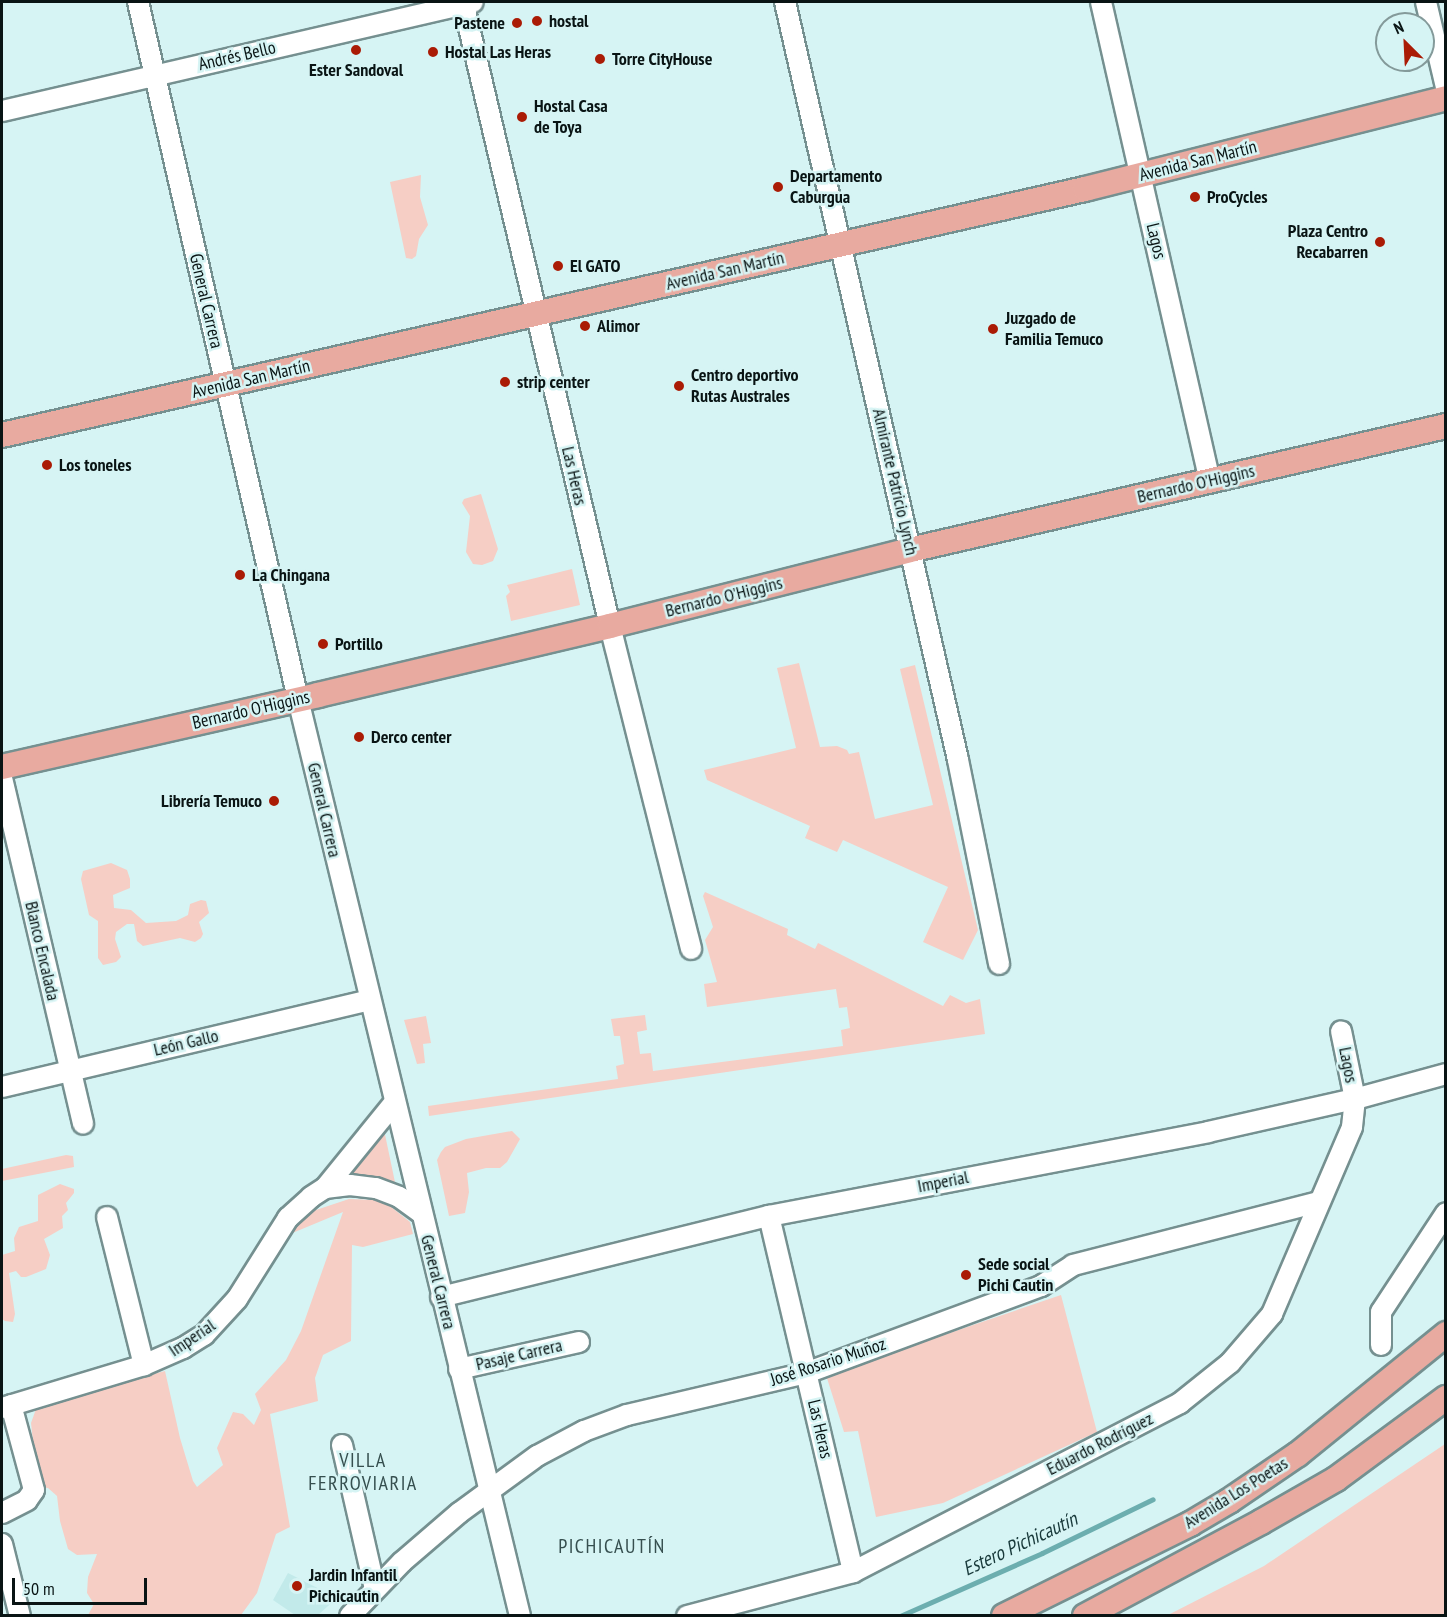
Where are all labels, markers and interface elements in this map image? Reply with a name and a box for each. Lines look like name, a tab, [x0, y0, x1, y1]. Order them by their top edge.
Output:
place label: hostal	[549, 10, 588, 32]
place label: Pastene	[454, 12, 505, 34]
north arrow	[1375, 12, 1435, 72]
marker: hostal	[530, 14, 544, 28]
marker: Pastene	[510, 16, 524, 30]
text: N	[1390, 16, 1406, 38]
street label: Andrés Bello	[196, 37, 278, 75]
place label: Hostal Las Heras	[445, 41, 551, 63]
marker: Ester Sandoval	[349, 43, 363, 57]
marker: Hostal Las Heras	[426, 45, 440, 59]
place label: Torre CityHouse	[612, 48, 713, 70]
marker: Torre CityHouse	[593, 52, 607, 66]
place label: Ester Sandoval	[309, 59, 403, 81]
place label: Hostal Casa de Toya	[534, 96, 608, 138]
marker: Hostal Casa de Toya	[515, 110, 529, 124]
street label: Avenida San Martín	[1137, 136, 1259, 186]
place label: Departamento Caburgua	[790, 166, 882, 208]
marker: Departamento Caburgua	[771, 180, 785, 194]
place label: ProCycles	[1207, 186, 1268, 208]
marker: ProCycles	[1188, 190, 1202, 204]
street label: Lagos	[1141, 221, 1171, 261]
place label: Plaza Centro Recabarren	[1288, 221, 1368, 264]
marker: Plaza Centro Recabarren	[1373, 235, 1387, 249]
street label: Avenida San Martín	[664, 247, 786, 295]
street label: General Carrera	[185, 252, 227, 350]
place label: El GATO	[570, 255, 621, 277]
marker: El GATO	[551, 259, 565, 273]
place label: Juzgado de Familia Temuco	[1005, 308, 1104, 350]
place label: Alimor	[597, 315, 640, 337]
marker: Alimor	[578, 319, 592, 333]
marker: Juzgado de Familia Temuco	[986, 322, 1000, 336]
street label: Avenida San Martín	[190, 355, 312, 403]
place label: Centro deportivo Rutas Australes	[691, 365, 799, 407]
place label: strip center	[517, 371, 590, 393]
marker: strip center	[498, 375, 512, 389]
marker: Centro deportivo Rutas Australes	[672, 379, 686, 393]
street label: Almirante Patricio Lynch	[868, 406, 922, 558]
street label: Las Heras	[557, 445, 591, 507]
place label: Los toneles	[59, 454, 132, 476]
marker: Los toneles	[40, 458, 54, 472]
street label: Bernardo O'Higgins	[1135, 460, 1257, 508]
place label: La Chingana	[252, 564, 330, 586]
marker: La Chingana	[233, 568, 247, 582]
street label: Bernardo O'Higgins	[663, 572, 785, 622]
place label: Portillo	[335, 633, 383, 655]
marker: Portillo	[316, 637, 330, 651]
street label: Bernardo O'Higgins	[190, 686, 312, 734]
place label: Derco center	[371, 726, 451, 748]
marker: Derco center	[352, 730, 366, 744]
street label: General Carrera	[303, 761, 345, 859]
place label: Librería Temuco	[161, 790, 262, 812]
marker: Librería Temuco	[267, 794, 281, 808]
street label: Blanco Encalada	[20, 899, 64, 1003]
street label: León Gallo	[152, 1025, 220, 1061]
street label: Lagos	[1334, 1045, 1362, 1085]
street label: Imperial	[916, 1166, 970, 1198]
street label: General Carrera	[416, 1233, 460, 1331]
place label: Sede social Pichi Cautin	[978, 1254, 1054, 1296]
marker: Sede social Pichi Cautin	[959, 1268, 973, 1282]
street label: Imperial	[165, 1315, 219, 1361]
street label: José Rosario Muñoz	[768, 1333, 888, 1391]
street label: Pasaje Carrera	[474, 1335, 564, 1375]
street label: Las Heras	[803, 1398, 837, 1460]
street label: Eduardo Rodríguez	[1043, 1408, 1157, 1480]
district label: VILLA FERROVIARIA	[308, 1448, 418, 1495]
street label: Avenida Los Poetas	[1180, 1452, 1292, 1534]
water label: Estero Pichicautín	[959, 1507, 1081, 1581]
district label: PICHICAUTÍN	[558, 1534, 666, 1558]
place label: Jardin Infantil Pichicautin	[309, 1565, 397, 1608]
scale bar	[15, 1566, 150, 1604]
text: 50 m	[23, 1577, 55, 1600]
marker: Jardin Infantil Pichicautin	[290, 1579, 304, 1593]

